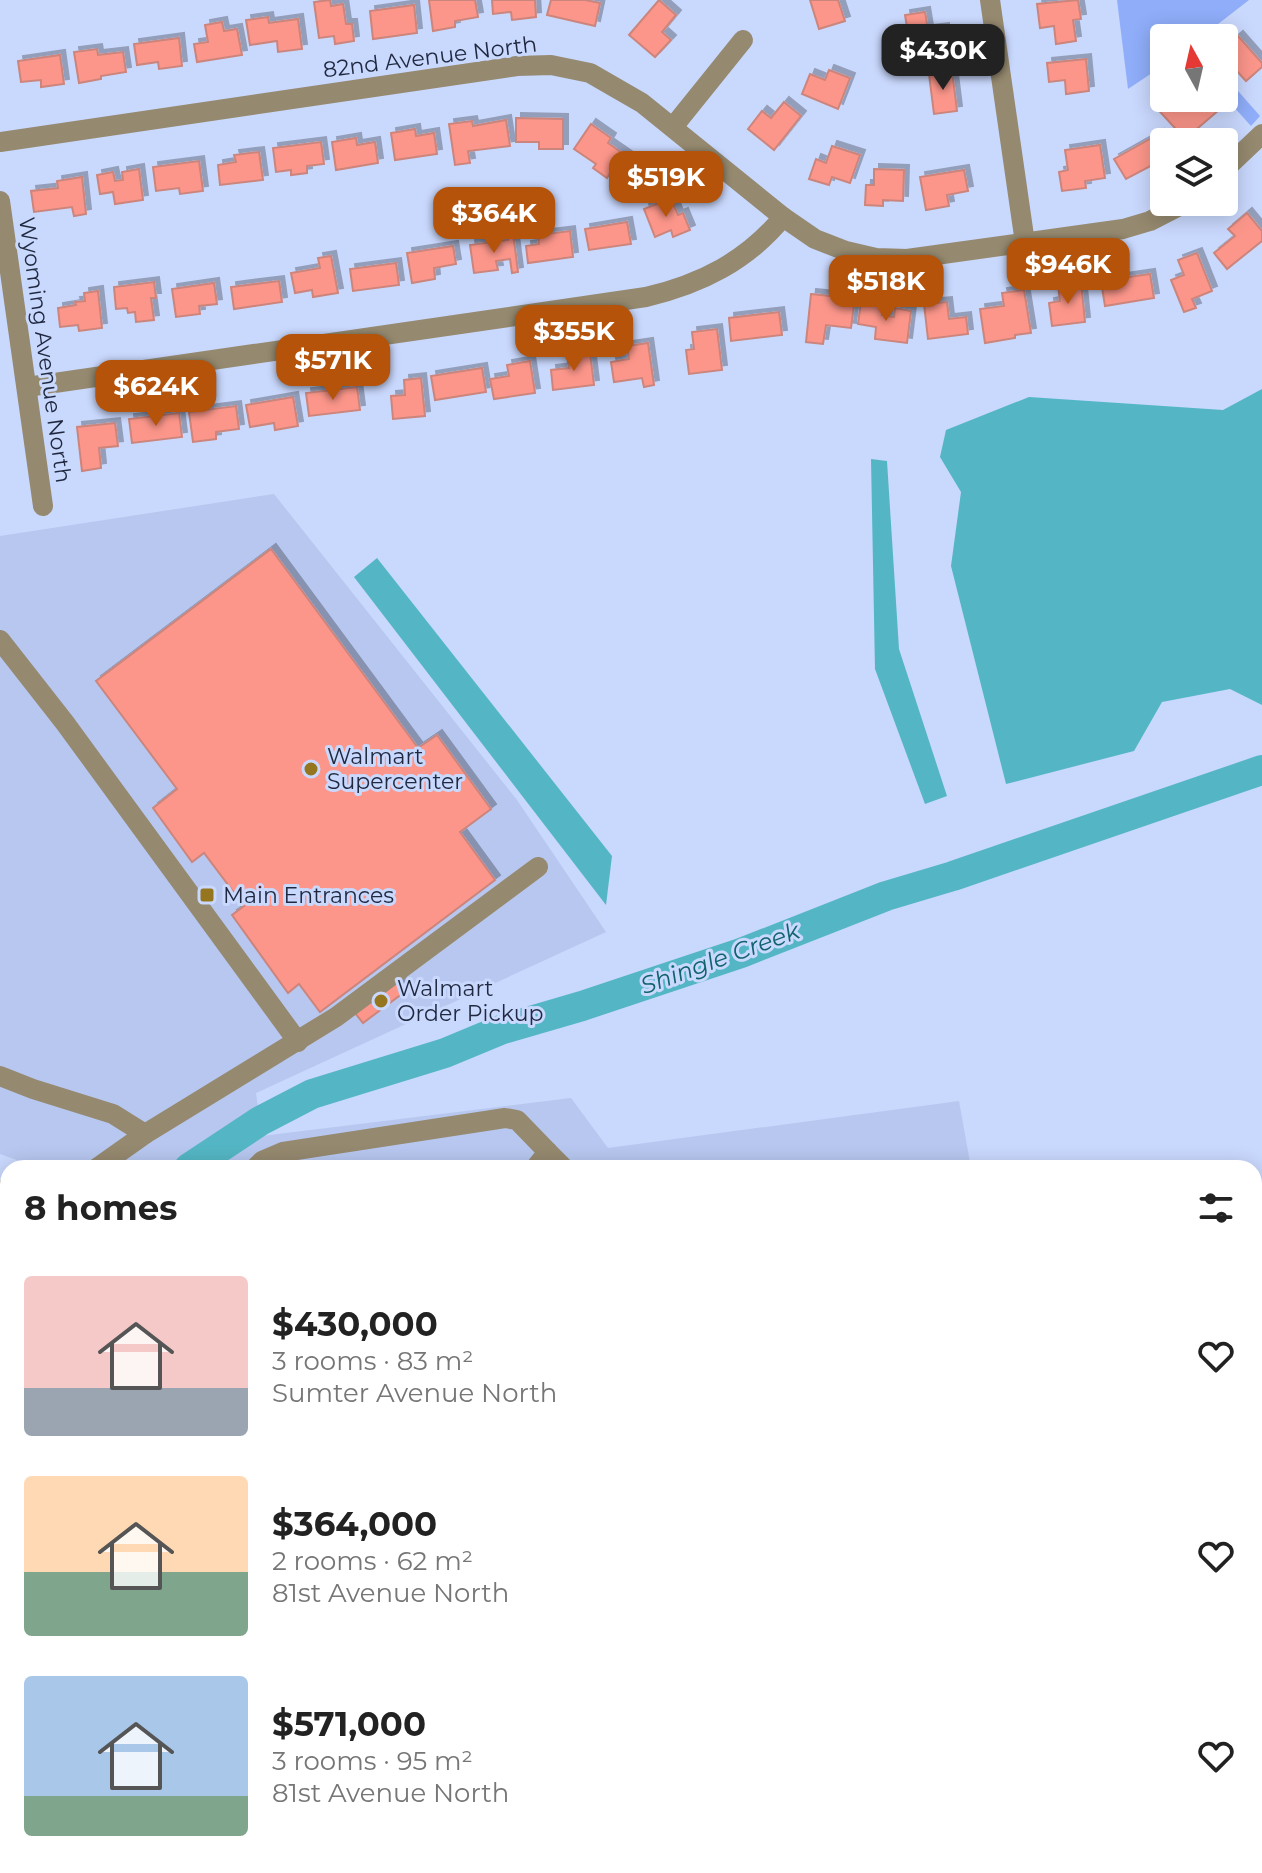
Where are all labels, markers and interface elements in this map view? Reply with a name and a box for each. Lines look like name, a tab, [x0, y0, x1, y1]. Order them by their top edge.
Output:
pin: $430K	[887, 24, 999, 92]
north arrow	[1150, 24, 1238, 112]
map controls	[1150, 24, 1238, 216]
street label: 82nd Avenue North	[321, 30, 539, 84]
text: $430K	[900, 34, 986, 66]
button: layers	[1150, 128, 1238, 216]
pin: $519K	[610, 151, 722, 219]
text: $519K	[627, 161, 705, 193]
pin: $364K	[438, 187, 550, 255]
text: $364K	[451, 197, 537, 229]
street label: Wyoming Avenue North	[13, 215, 77, 485]
pin: $946K	[1012, 238, 1124, 306]
text: $946K	[1025, 248, 1111, 280]
pin: $518K	[830, 255, 942, 323]
text: $518K	[847, 265, 925, 297]
pin: $355K	[518, 305, 630, 373]
text: $355K	[533, 315, 615, 347]
pin: $571K	[277, 334, 389, 402]
text: $571K	[294, 344, 372, 376]
pin: $624K	[100, 360, 212, 428]
text: $624K	[113, 370, 199, 402]
place label: Walmart Supercenter	[327, 743, 463, 795]
marker: Walmart Supercenter	[302, 760, 320, 778]
place label: Main Entrances	[223, 882, 394, 909]
marker: Main Entrances	[198, 886, 216, 904]
water label: Shingle Creek	[636, 915, 805, 1000]
place label: Walmart Order Pickup	[397, 975, 543, 1027]
marker: Walmart Order Pickup	[372, 992, 390, 1010]
icon: filters	[1194, 1186, 1238, 1230]
text: 8 homes	[24, 1187, 177, 1229]
text: $430,000	[272, 1303, 438, 1345]
icon: home	[88, 1308, 184, 1404]
icon: heart	[1194, 1334, 1238, 1378]
text: 3 rooms · 83 m²	[272, 1345, 473, 1377]
text: Sumter Avenue North	[272, 1377, 557, 1409]
text: $364,000	[272, 1503, 437, 1545]
icon: home	[88, 1508, 184, 1604]
icon: heart	[1194, 1534, 1238, 1578]
text: 2 rooms · 62 m²	[272, 1545, 473, 1577]
text: 81st Avenue North	[272, 1577, 509, 1609]
text: $571,000	[272, 1703, 426, 1745]
icon: home	[88, 1708, 184, 1804]
icon: heart	[1194, 1734, 1238, 1778]
text: 3 rooms · 95 m²	[272, 1745, 473, 1777]
text: 81st Avenue North	[272, 1777, 509, 1809]

